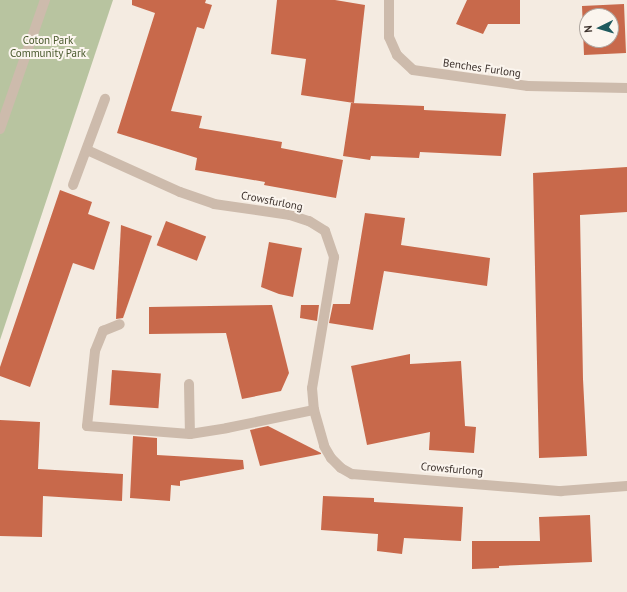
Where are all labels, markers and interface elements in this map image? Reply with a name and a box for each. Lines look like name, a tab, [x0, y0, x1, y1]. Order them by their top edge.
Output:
north arrow	[579, 8, 619, 48]
text: N	[581, 25, 595, 33]
park label: Coton Park Community Park	[10, 34, 86, 60]
street label: Benches Furlong	[442, 56, 522, 80]
street label: Crowsfurlong	[240, 189, 304, 213]
street label: Crowsfurlong	[420, 460, 484, 478]

